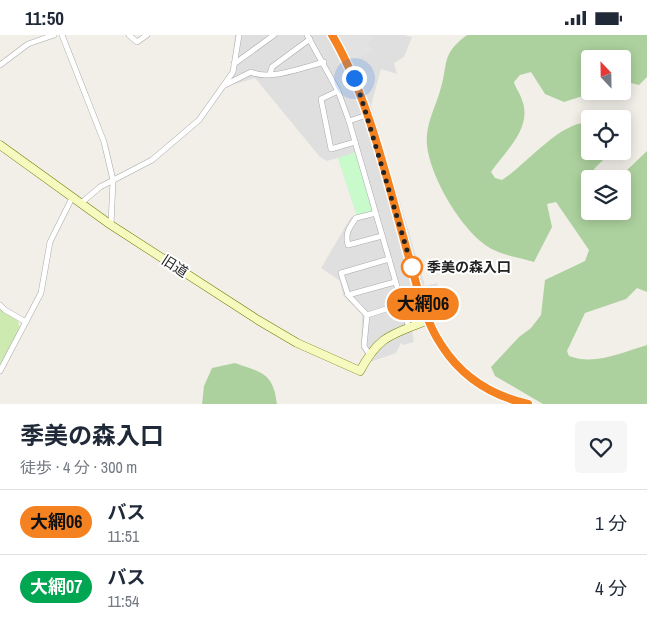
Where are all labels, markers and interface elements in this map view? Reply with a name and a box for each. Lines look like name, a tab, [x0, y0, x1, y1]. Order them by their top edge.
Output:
text: 11:50	[25, 5, 64, 31]
north arrow	[581, 50, 631, 100]
map controls	[581, 50, 631, 220]
your location	[342, 66, 367, 91]
button: locate	[581, 110, 631, 160]
button: layers	[581, 170, 631, 220]
street label: 旧道	[158, 251, 192, 281]
marker: 季美の森入口	[401, 256, 423, 278]
place label: 季美の森入口	[427, 258, 511, 276]
line badge: 大網06	[388, 288, 458, 320]
text: 大網06	[397, 291, 449, 316]
text: 季美の森入口	[20, 419, 164, 451]
button: heart	[575, 421, 627, 473]
text: 徒歩 · 4 分 · 300 m	[20, 456, 137, 478]
text: バス	[107, 499, 145, 525]
text: 大網06	[30, 509, 82, 534]
text: 1 分	[595, 510, 627, 536]
text: 11:51	[107, 525, 139, 547]
text: バス	[107, 564, 145, 590]
text: 大網07	[30, 574, 82, 599]
text: 4 分	[595, 575, 627, 601]
text: 11:54	[107, 590, 139, 612]

